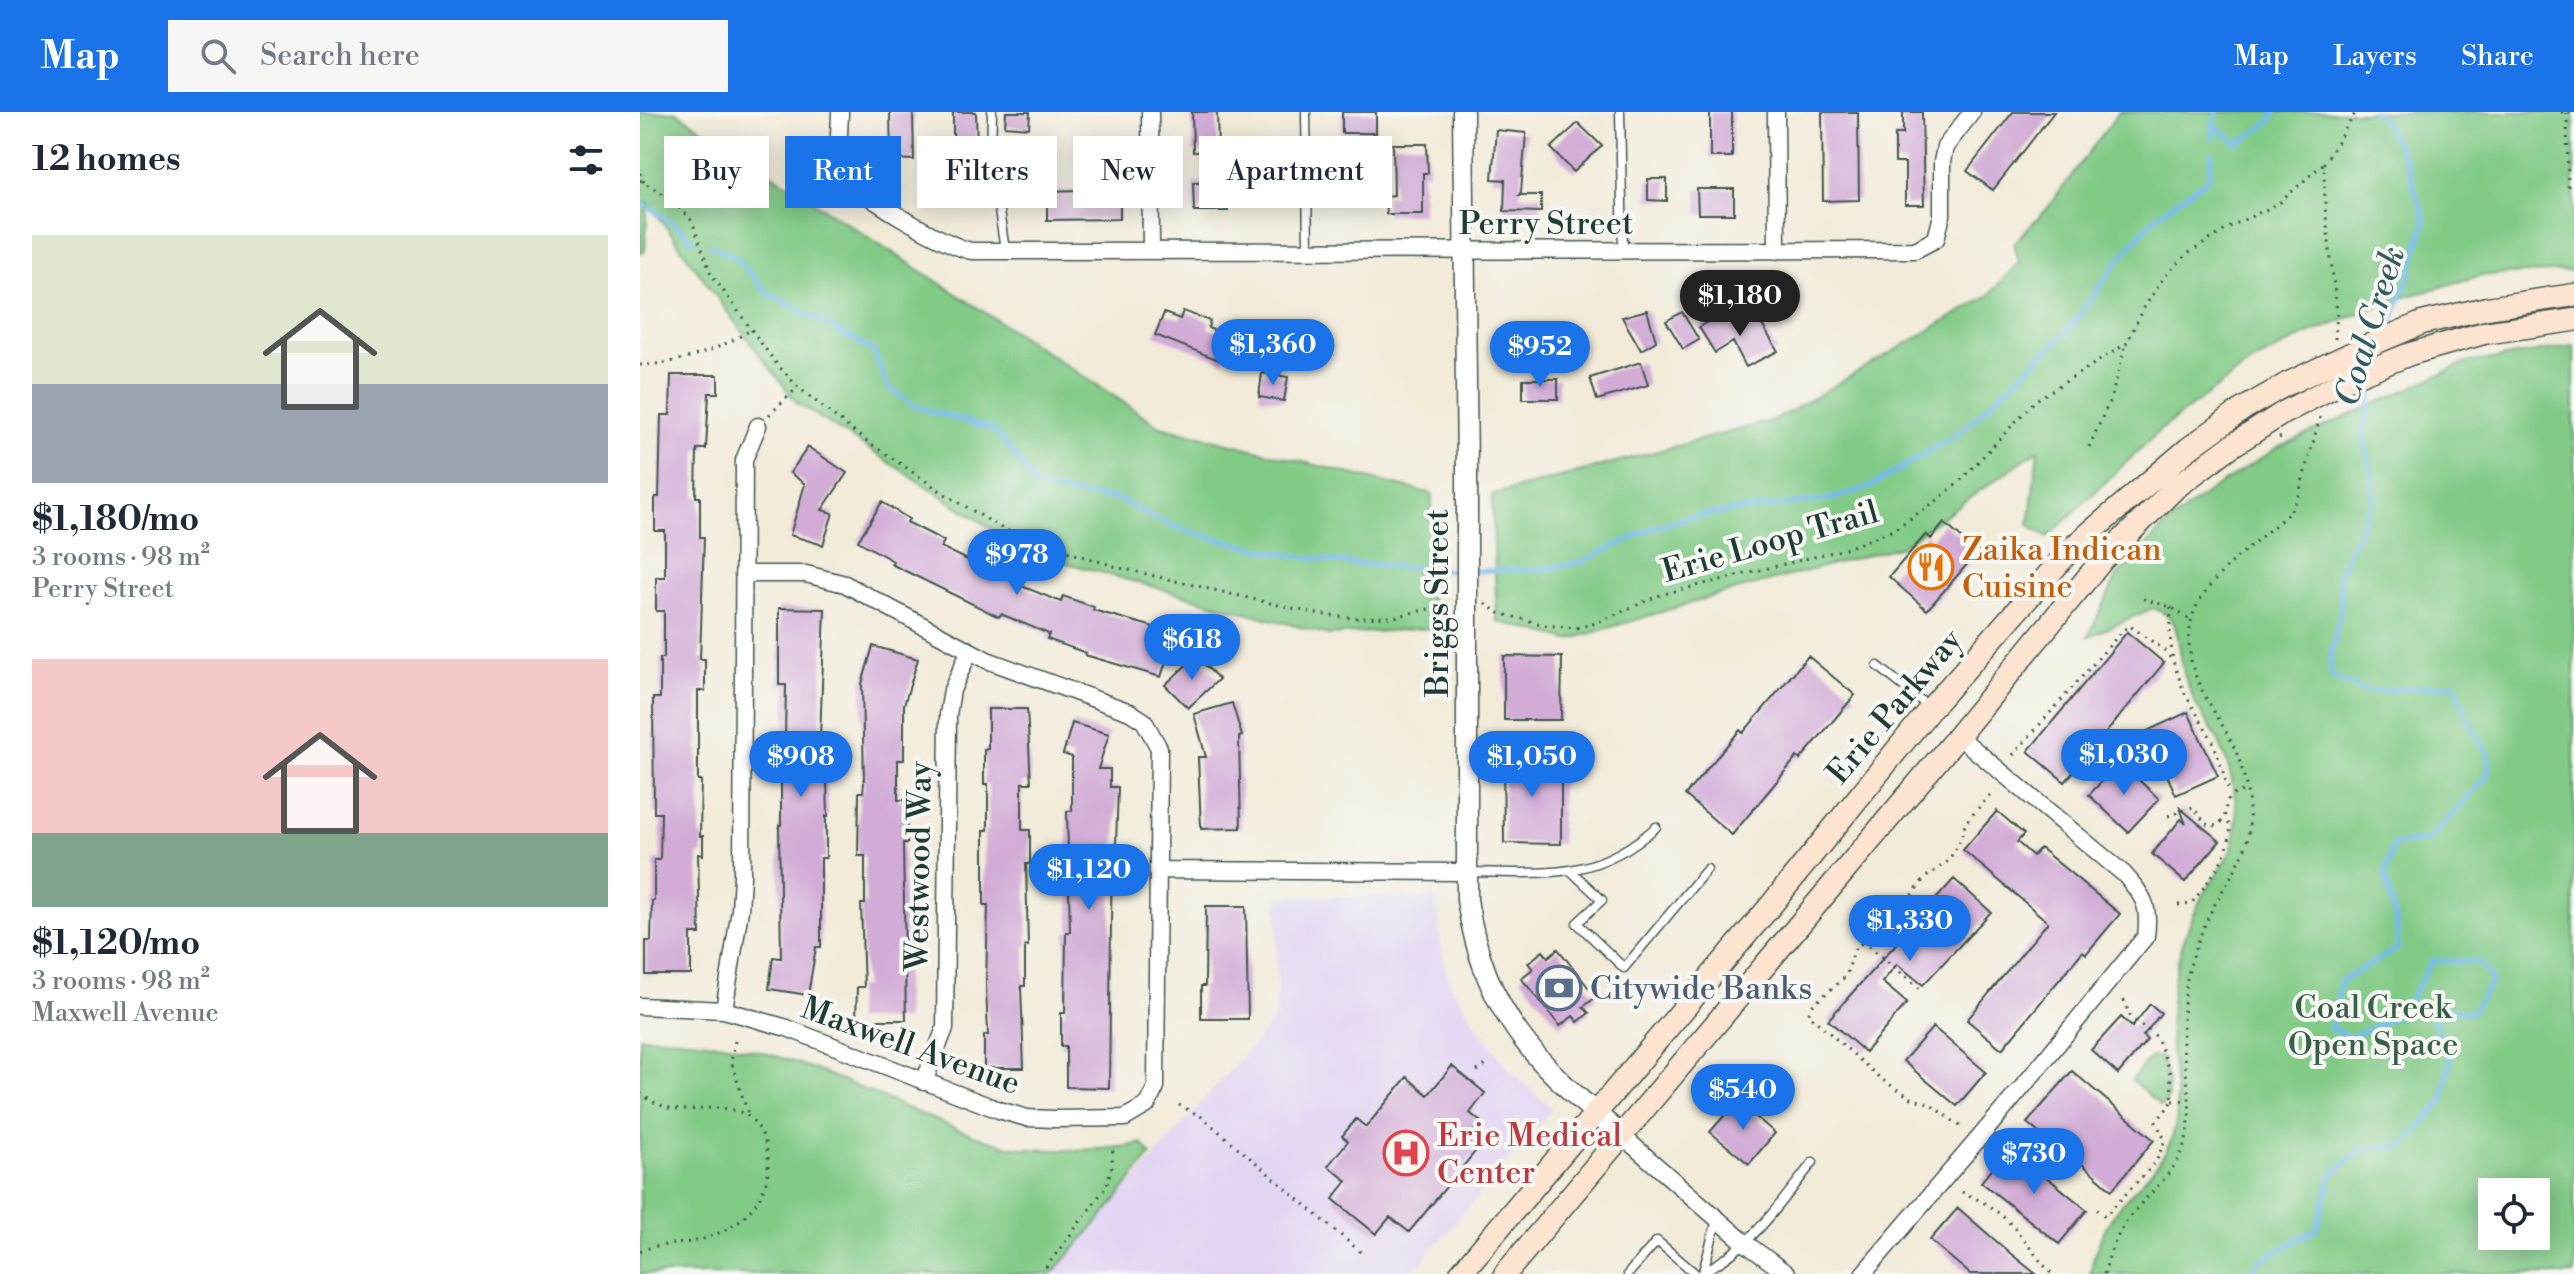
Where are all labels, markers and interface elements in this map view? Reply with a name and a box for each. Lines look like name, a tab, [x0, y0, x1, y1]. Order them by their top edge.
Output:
search box	[168, 20, 728, 92]
text: Map	[40, 33, 120, 80]
icon: search	[196, 34, 240, 78]
text: Search here	[260, 37, 420, 75]
text: Map	[2234, 39, 2289, 74]
text: Layers	[2333, 39, 2417, 74]
text: Share	[2461, 39, 2534, 74]
chip: Buy	[664, 136, 769, 208]
chip: Rent	[785, 136, 901, 208]
chip: Filters	[917, 136, 1057, 208]
chip: New	[1073, 136, 1183, 208]
chip: Apartment	[1199, 136, 1392, 208]
icon: filters	[564, 138, 608, 182]
text: 12 homes	[32, 139, 181, 181]
street label: Perry Street	[1459, 204, 1633, 244]
water label: Coal Creek	[2327, 242, 2415, 412]
pin: $1,180	[1675, 270, 1805, 338]
text: $1,180	[1698, 280, 1782, 312]
icon: home	[248, 287, 392, 431]
pin: $1,360	[1208, 319, 1338, 387]
pin: $952	[1493, 321, 1587, 389]
text: $1,360	[1229, 329, 1317, 361]
text: $952	[1508, 331, 1572, 363]
street label: Erie Loop Trail	[1657, 492, 1884, 592]
text: $1,180/mo	[32, 499, 199, 541]
street label: Briggs Street	[1418, 509, 1458, 698]
pin: $978	[970, 529, 1064, 597]
place label: Zaika Indican Cuisine	[1962, 530, 2161, 607]
text: $978	[985, 539, 1049, 571]
text: 3 rooms · 98 m²	[32, 541, 210, 573]
restaurant icon: Zaika Indican Cuisine	[1907, 543, 1955, 591]
text: Perry Street	[32, 573, 174, 605]
pin: $618	[1145, 614, 1239, 682]
street label: Erie Parkway	[1818, 621, 1971, 792]
text: $618	[1162, 624, 1222, 656]
icon: home	[248, 711, 392, 855]
pin: $1,030	[2059, 729, 2189, 797]
pin: $908	[754, 731, 848, 799]
pin: $1,050	[1467, 731, 1597, 799]
text: $1,030	[2079, 739, 2169, 771]
text: $908	[767, 741, 835, 773]
text: $1,050	[1487, 741, 1577, 773]
street label: Westwood Way	[897, 760, 941, 972]
pin: $1,120	[1024, 844, 1154, 912]
text: $1,120	[1047, 854, 1131, 886]
pin: $1,330	[1845, 895, 1975, 963]
text: $1,330	[1867, 905, 1953, 937]
text: $1,120/mo	[32, 923, 200, 965]
bank icon: Citywide Banks	[1535, 964, 1583, 1012]
text: 3 rooms · 98 m²	[32, 965, 210, 997]
place label: Citywide Banks	[1590, 969, 1812, 1009]
street label: Maxwell Avenue	[796, 988, 1025, 1104]
park label: Coal Creek Open Space	[2288, 988, 2458, 1065]
text: Maxwell Avenue	[32, 997, 219, 1029]
pin: $540	[1696, 1064, 1790, 1132]
text: $540	[1709, 1074, 1777, 1106]
place label: Erie Medical Center	[1437, 1116, 1622, 1193]
pin: $730	[1987, 1128, 2081, 1196]
hospital icon: Erie Medical Center	[1382, 1129, 1430, 1177]
text: $730	[2001, 1138, 2067, 1170]
map controls	[2478, 1178, 2550, 1250]
button: locate	[2478, 1178, 2550, 1250]

